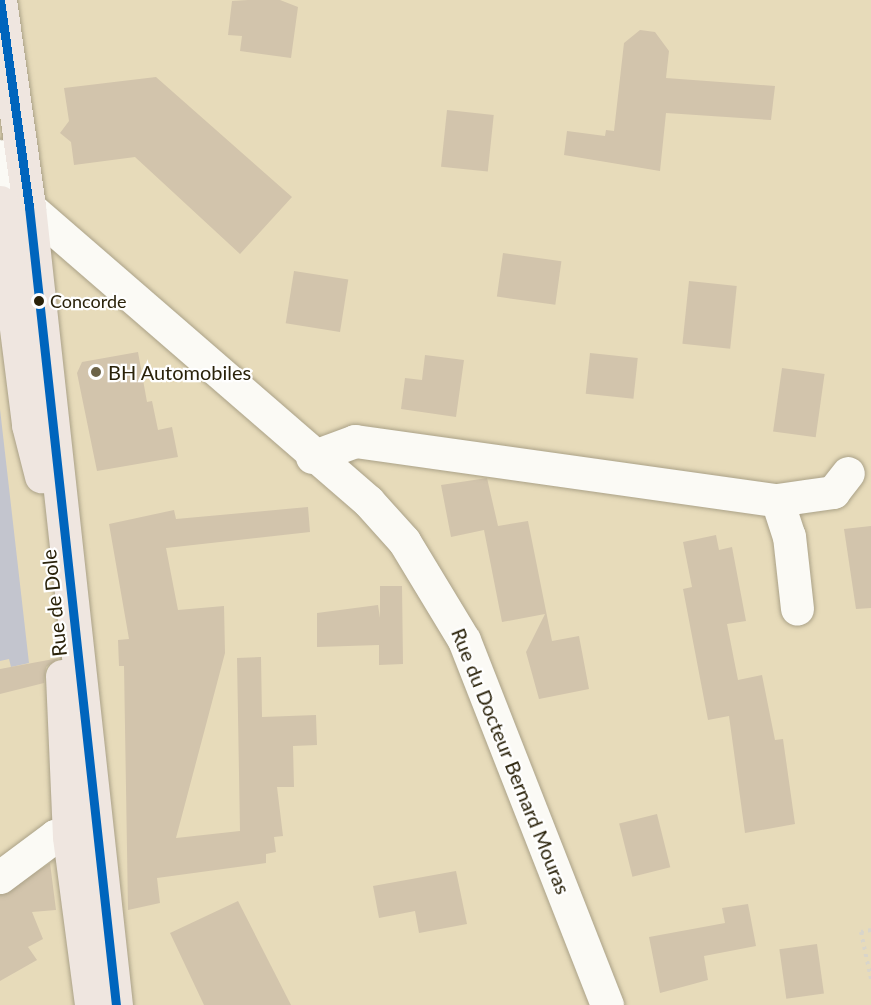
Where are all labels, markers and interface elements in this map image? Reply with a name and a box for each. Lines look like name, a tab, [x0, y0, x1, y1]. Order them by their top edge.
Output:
place label: Concorde	[50, 290, 127, 312]
marker: Concorde	[33, 295, 45, 307]
place label: BH Automobiles	[108, 360, 252, 384]
marker: BH Automobiles	[89, 365, 103, 379]
street label: Rue de Dole	[36, 548, 72, 658]
street label: Rue du Docteur Bernard Mouras	[446, 624, 576, 898]

